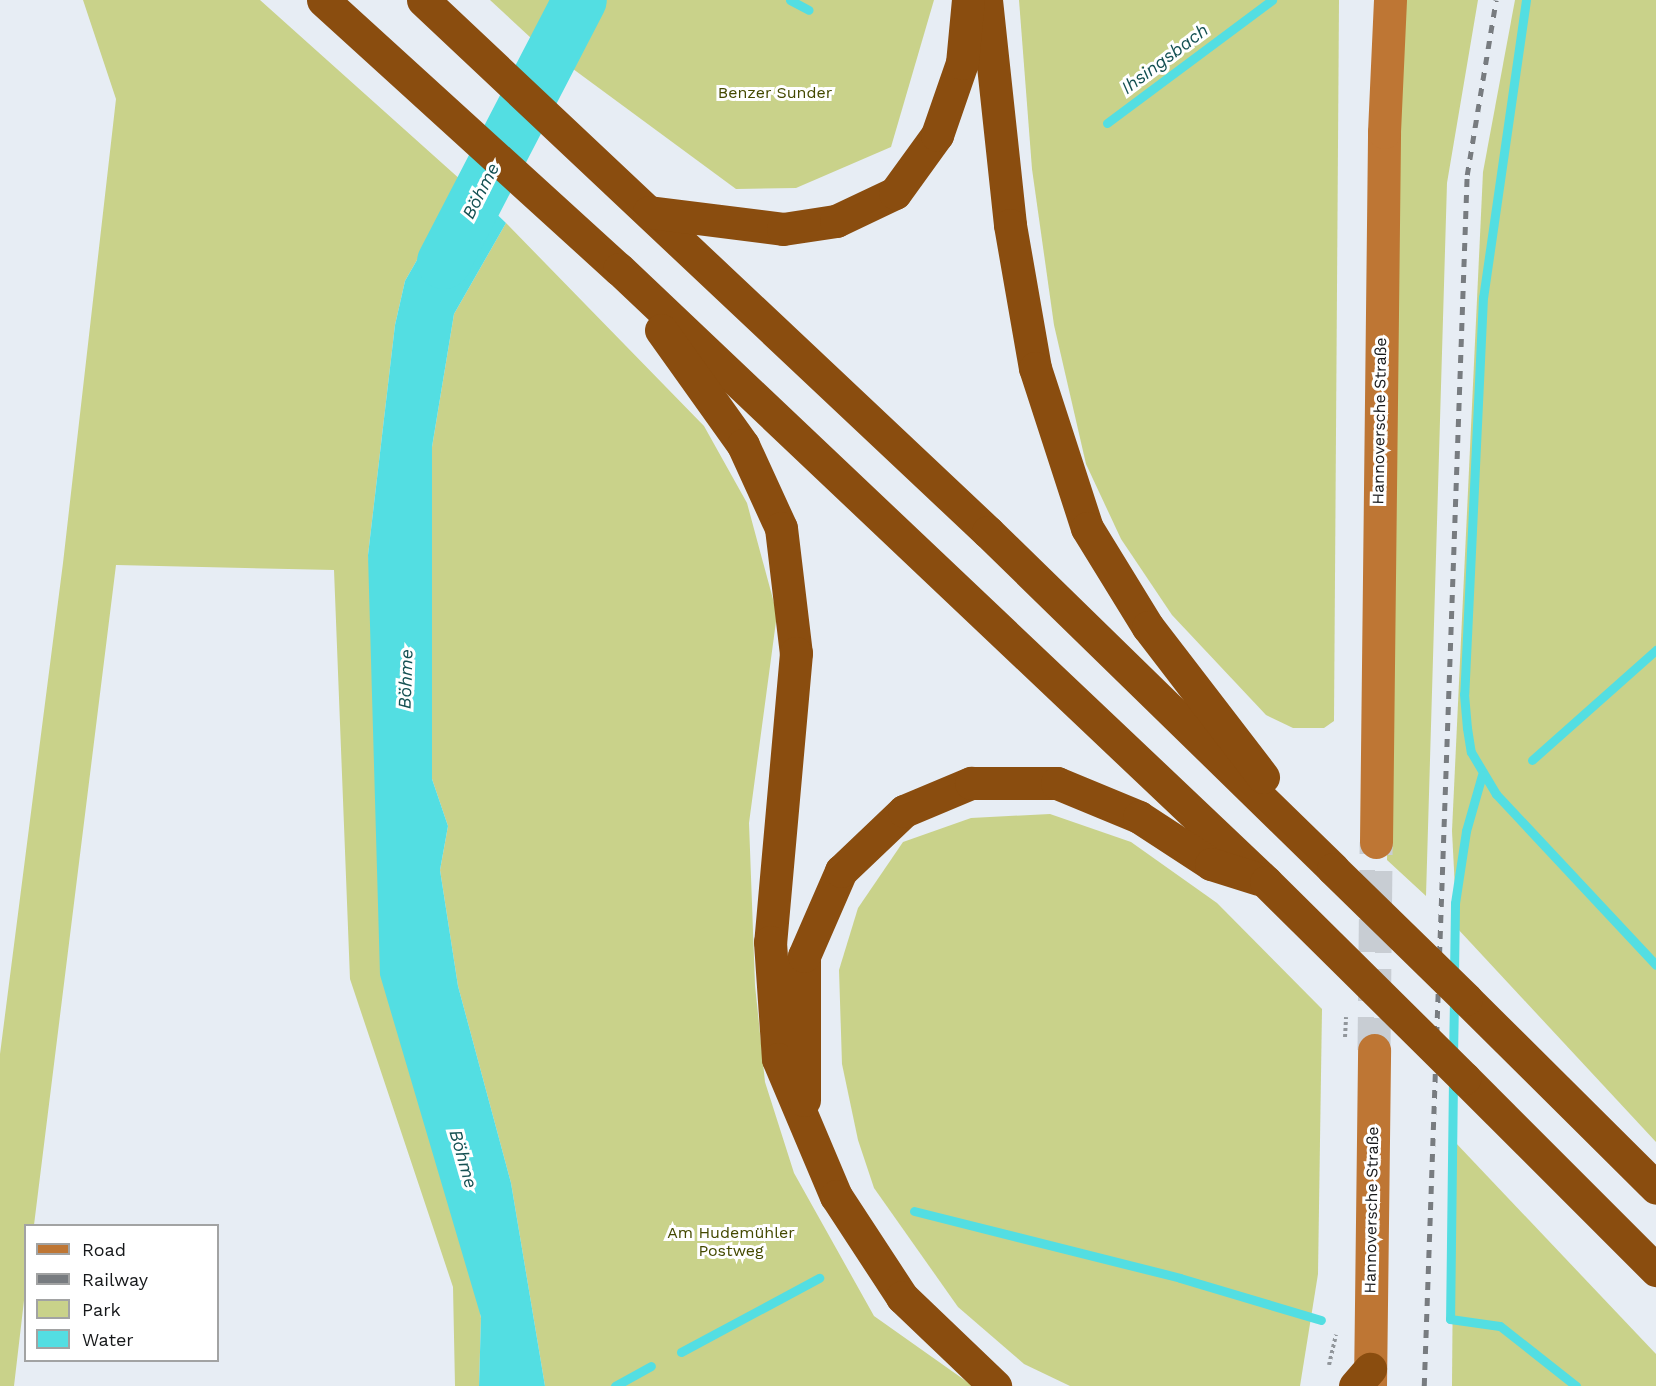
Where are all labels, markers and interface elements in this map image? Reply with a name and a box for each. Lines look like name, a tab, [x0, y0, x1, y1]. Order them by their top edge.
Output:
water label: Ihsingsbach	[1117, 19, 1213, 99]
park label: Benzer Sunder	[718, 83, 832, 103]
water label: Böhme	[458, 159, 504, 223]
street label: Hannoversche Straße	[1369, 337, 1391, 505]
water label: Böhme	[394, 649, 418, 709]
street label: Hannoversche Straße	[1361, 1126, 1383, 1294]
water label: Böhme	[444, 1127, 482, 1191]
park label: Am Hudemühler Postweg	[667, 1223, 795, 1261]
legend	[24, 1224, 219, 1362]
text: Road	[82, 1239, 126, 1260]
text: Railway	[82, 1269, 148, 1290]
text: Park	[82, 1299, 121, 1320]
text: Water	[82, 1329, 134, 1350]

